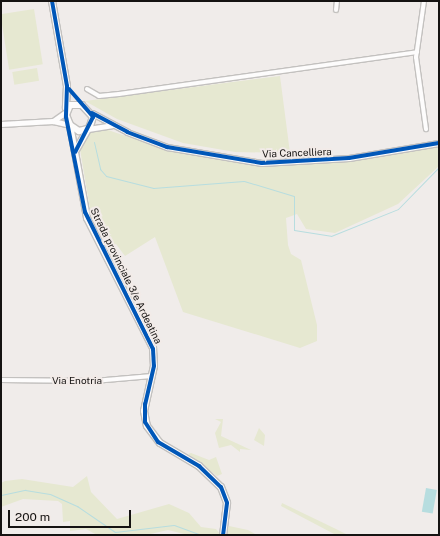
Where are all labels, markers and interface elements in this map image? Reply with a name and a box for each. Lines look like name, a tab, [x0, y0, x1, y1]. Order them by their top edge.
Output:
street label: Via Cancelliera	[262, 146, 332, 160]
street label: Strada provinciale 3/e Ardeatina	[88, 206, 164, 346]
street label: Via Enotria	[52, 375, 102, 387]
scale bar	[10, 502, 133, 528]
text: 200 m	[15, 510, 50, 524]

